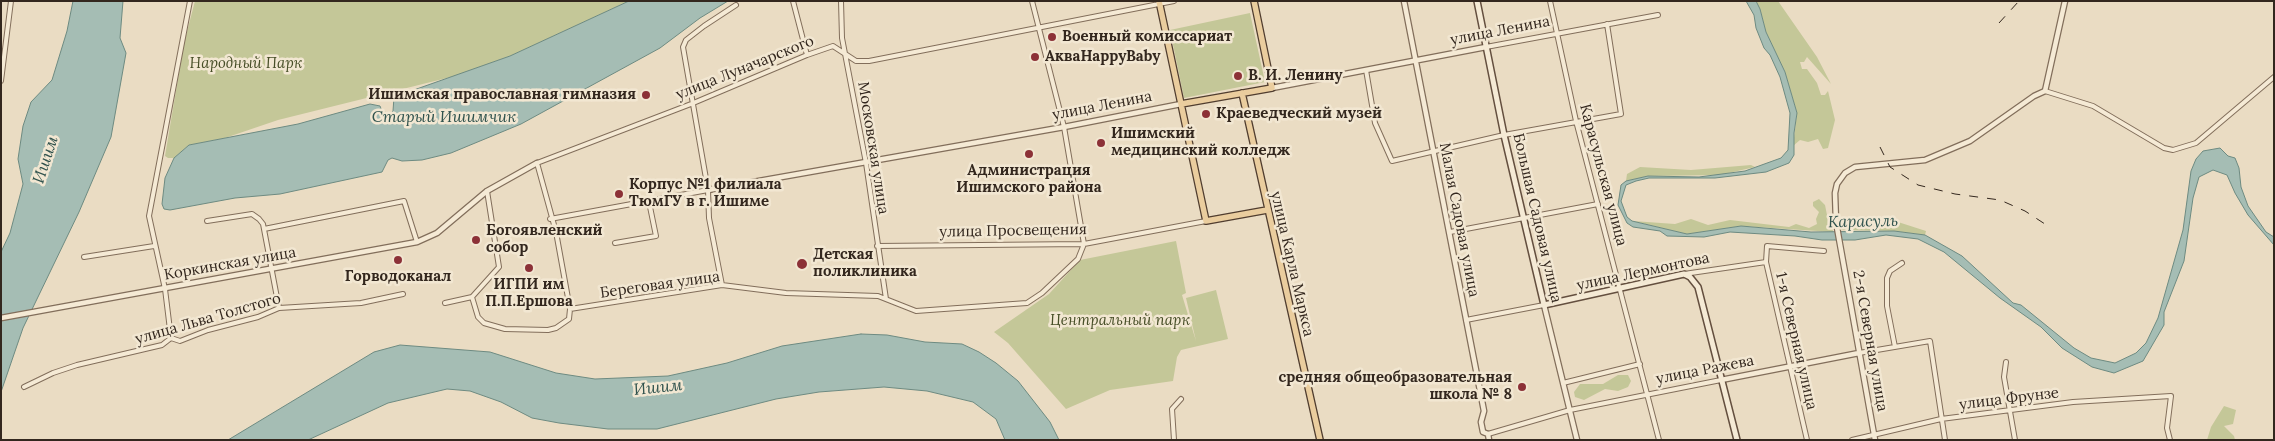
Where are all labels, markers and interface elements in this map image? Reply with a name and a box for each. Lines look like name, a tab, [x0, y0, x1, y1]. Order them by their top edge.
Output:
street label: улица Ленина	[1449, 13, 1551, 49]
place label: Военный комиссариат	[1062, 28, 1232, 46]
marker: Военный комиссариат	[1046, 31, 1058, 43]
street label: улица Луначарского	[673, 32, 817, 104]
place label: АкваHappyBaby	[1045, 48, 1160, 66]
marker: АкваHappyBaby	[1029, 51, 1041, 63]
park label: Народный Парк	[190, 55, 302, 73]
place label: В. И. Ленину	[1248, 67, 1342, 85]
marker: В. И. Ленину	[1232, 70, 1244, 82]
street label: Московская улица	[854, 80, 892, 216]
place label: Ишимская православная гимназия	[368, 86, 636, 104]
street label: улица Ленина	[1051, 88, 1153, 124]
marker: Ишимская православная гимназия	[640, 89, 652, 101]
street label: Карасульская улица	[1575, 102, 1631, 248]
place label: Краеведческий музей	[1216, 105, 1382, 123]
water label: Старый Ишимчик	[372, 107, 516, 127]
marker: Краеведческий музей	[1200, 108, 1212, 120]
place label: Ишимский медицинский колледж	[1111, 125, 1290, 160]
street label: Большая Садовая улица	[1509, 131, 1565, 305]
water label: Ишим	[29, 134, 63, 186]
marker: Ишимский медицинский колледж	[1095, 137, 1107, 149]
street label: Малая Садовая улица	[1435, 141, 1483, 299]
marker: Администрация Ишимского района	[1023, 148, 1035, 160]
place label: Администрация Ишимского района	[956, 162, 1102, 197]
place label: Корпус №1 филиала ТюмГУ в г. Ишиме	[629, 176, 782, 211]
marker: Корпус №1 филиала ТюмГУ в г. Ишиме	[613, 188, 625, 200]
street label: улица Карла Маркса	[1267, 190, 1317, 338]
water label: Карасуль	[1828, 212, 1898, 232]
street label: улица Просвещения	[939, 221, 1087, 241]
place label: Богоявленский собор	[486, 222, 602, 257]
marker: Богоявленский собор	[470, 234, 482, 246]
street label: Коркинская улица	[163, 244, 297, 284]
place label: Детская поликлиника	[813, 246, 917, 281]
street label: улица Лермонтова	[1575, 249, 1711, 295]
marker: Горводоканал	[392, 254, 404, 266]
marker: Детская поликлиника	[795, 257, 809, 271]
marker: ИГПИ им П.П.Ершова	[523, 262, 535, 274]
place label: Горводоканал	[345, 268, 451, 286]
street label: Береговая улица	[599, 268, 721, 302]
street label: 2-я Северная улица	[1849, 269, 1891, 413]
street label: 1-я Северная улица	[1771, 271, 1821, 411]
place label: ИГПИ им П.П.Ершова	[485, 276, 573, 311]
street label: улица Льва Толстого	[133, 290, 283, 348]
park label: Центральный парк	[1050, 312, 1190, 330]
street label: улица Ражева	[1655, 352, 1755, 388]
place label: средняя общеобразовательная школа № 8	[1278, 369, 1512, 404]
water label: Ишим	[633, 376, 683, 400]
marker: средняя общеобразовательная школа № 8	[1516, 381, 1528, 393]
street label: улица Фрунзе	[1958, 384, 2060, 414]

